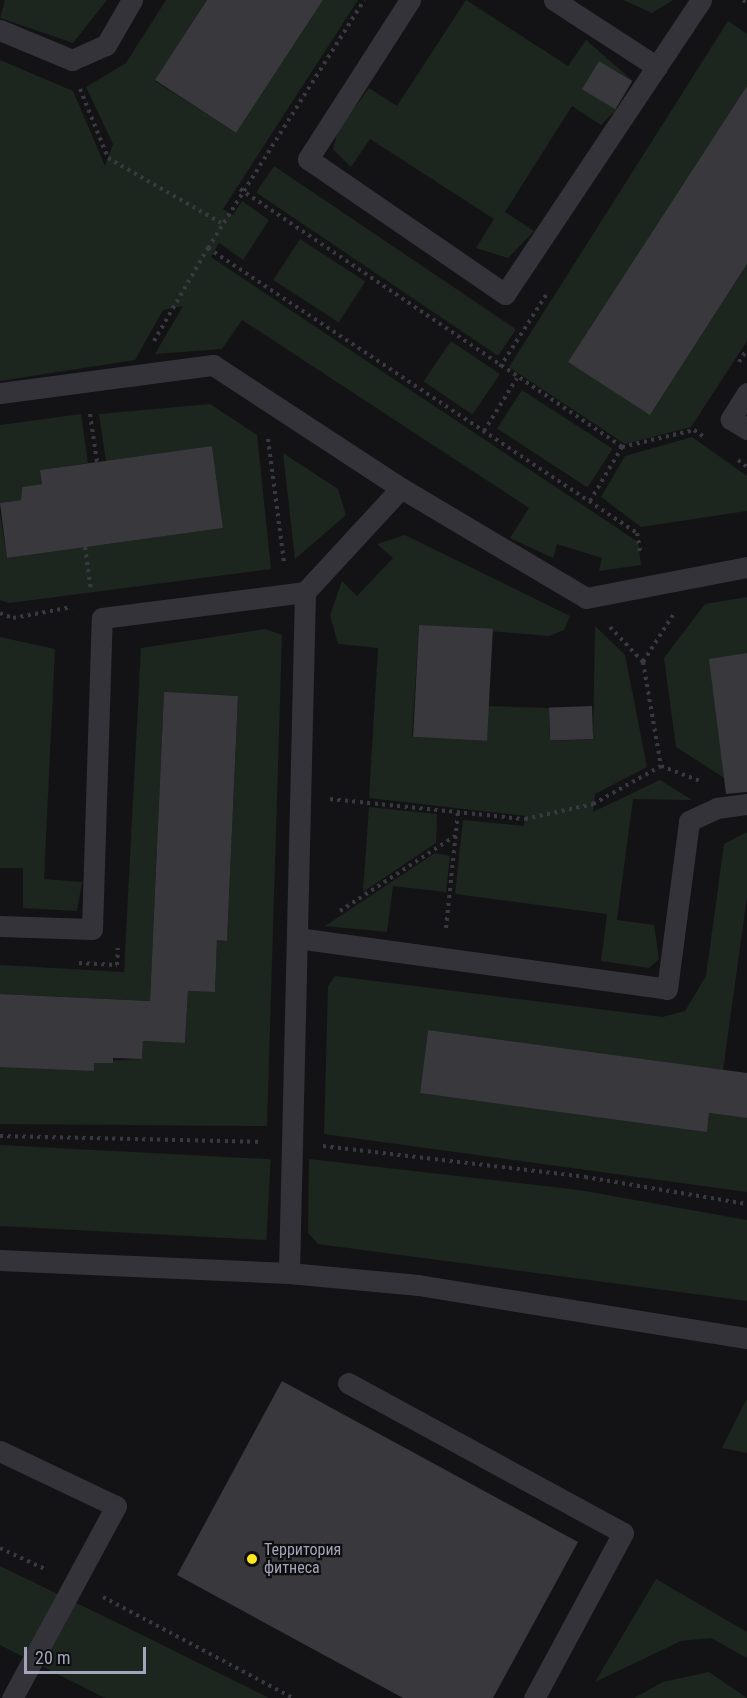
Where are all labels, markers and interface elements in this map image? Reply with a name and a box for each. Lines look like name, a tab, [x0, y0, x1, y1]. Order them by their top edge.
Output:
place label: Территория фитнеса	[264, 1540, 341, 1578]
marker: Территория фитнеса	[245, 1552, 259, 1566]
scale bar	[27, 1635, 148, 1673]
text: 20 m	[35, 1647, 70, 1668]

